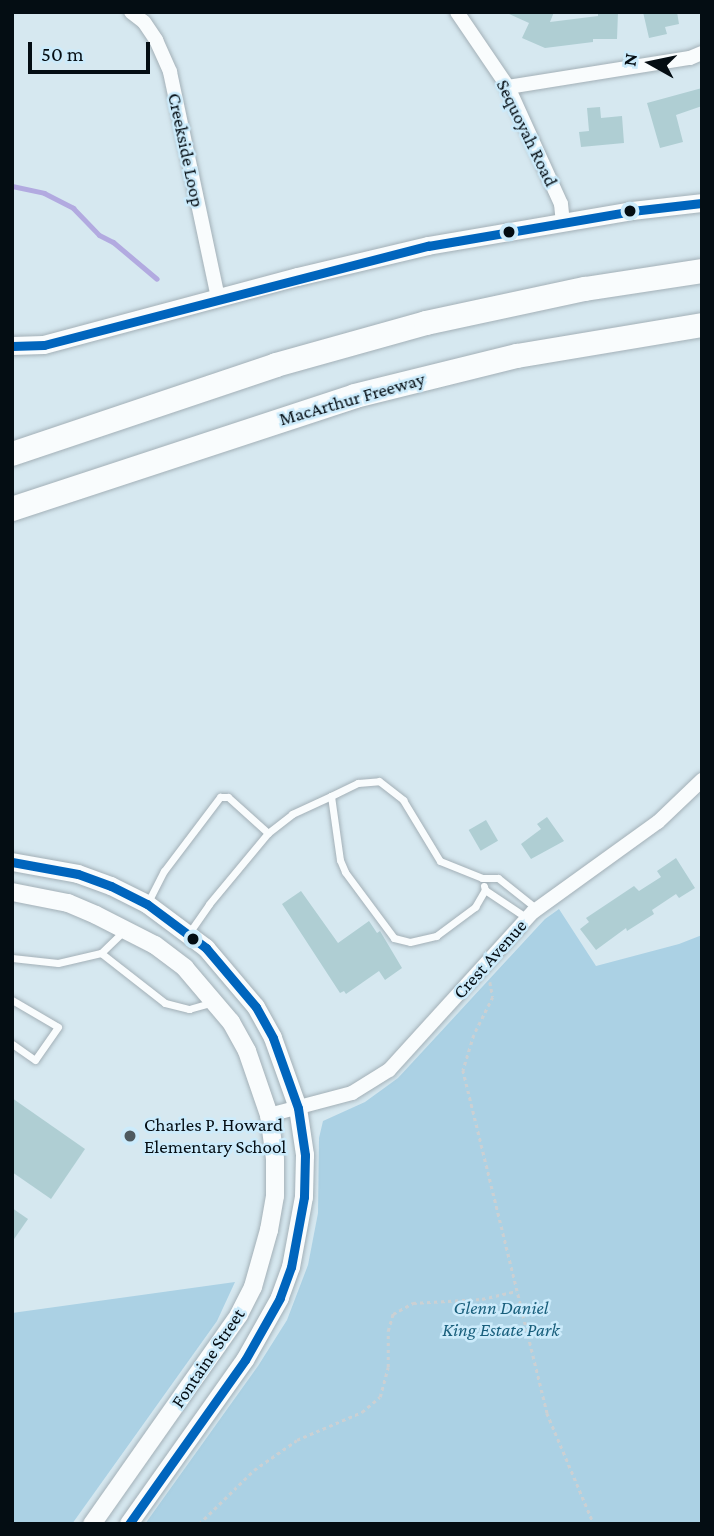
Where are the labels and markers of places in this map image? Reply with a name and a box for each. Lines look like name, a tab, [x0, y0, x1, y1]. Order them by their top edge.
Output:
unlabelled marker	[623, 204, 637, 218]
unlabelled marker	[502, 225, 516, 239]
unlabelled marker	[186, 932, 200, 946]
place label: Charles P. Howard Elementary School	[144, 1114, 286, 1158]
marker: Charles P. Howard Elementary School	[122, 1128, 138, 1144]

